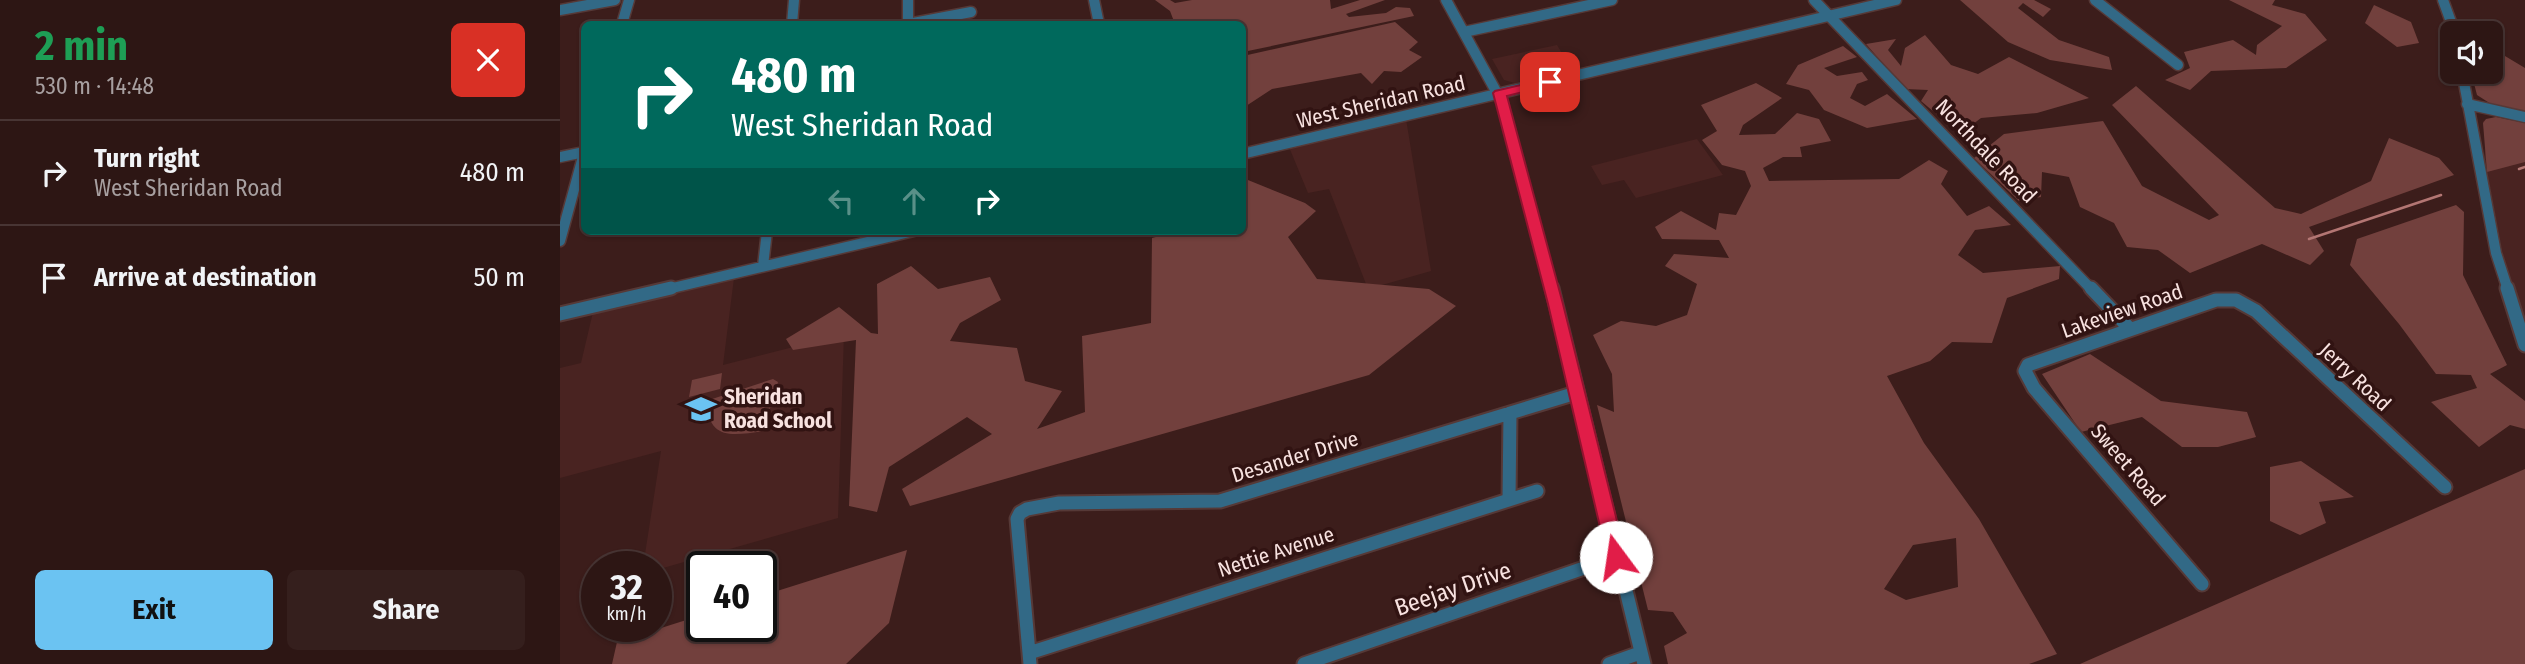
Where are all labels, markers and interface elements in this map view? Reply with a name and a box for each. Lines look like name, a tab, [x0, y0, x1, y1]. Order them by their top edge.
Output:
text: 2 min	[35, 21, 128, 71]
map controls	[2440, 21, 2503, 84]
button: sound	[2440, 21, 2503, 84]
button: close	[451, 23, 525, 97]
text: 480 m	[731, 46, 856, 105]
icon: right	[616, 49, 707, 140]
pin	[1520, 52, 1580, 112]
icon: arrive	[1531, 63, 1569, 101]
street label: West Sheridan Road	[1294, 70, 1468, 134]
text: 530 m · 14:48	[35, 72, 154, 100]
street label: Northdale Road	[1930, 94, 2042, 208]
text: West Sheridan Road	[731, 106, 993, 144]
text: Turn right	[94, 143, 200, 174]
icon: right	[35, 154, 73, 192]
text: 480 m	[460, 157, 525, 188]
text: West Sheridan Road	[94, 174, 283, 202]
icon: left	[822, 182, 860, 220]
icon: ahead	[895, 182, 933, 220]
icon: right	[968, 182, 1006, 220]
icon: arrive	[35, 259, 73, 297]
text: Arrive at destination	[94, 262, 317, 293]
text: 50 m	[473, 262, 525, 293]
street label: Lakeview Road	[2058, 278, 2186, 344]
street label: Jerry Road	[2314, 337, 2396, 417]
place label: Sheridan Road School	[724, 384, 832, 434]
school or university icon: Sheridan Road School	[684, 392, 718, 426]
street label: Sweet Road	[2085, 419, 2171, 511]
street label: Desander Drive	[1229, 425, 1361, 489]
position arrow	[1579, 520, 1653, 594]
street label: Nettie Avenue	[1215, 521, 1337, 583]
speed limit sign: 40	[686, 551, 777, 642]
street label: Beejay Drive	[1391, 556, 1515, 622]
text: 32	[610, 566, 643, 608]
button: Exit	[35, 570, 273, 650]
button: Share	[287, 570, 525, 650]
text: km/h	[606, 603, 647, 625]

